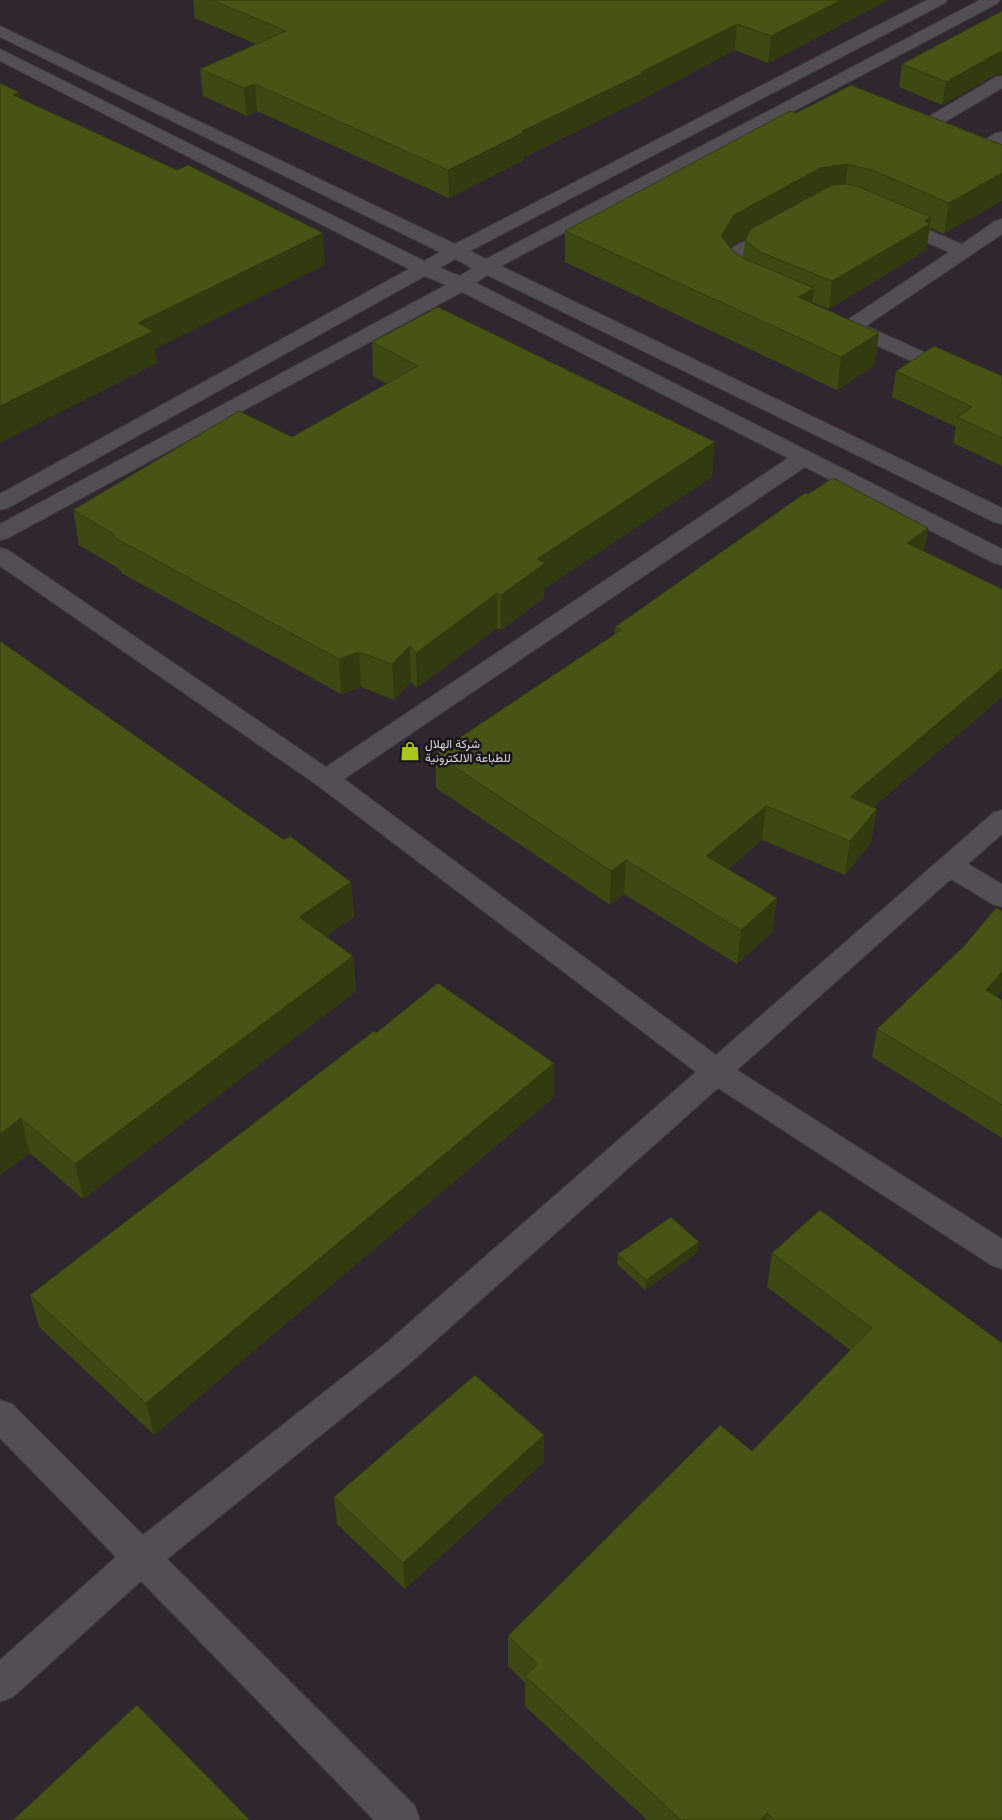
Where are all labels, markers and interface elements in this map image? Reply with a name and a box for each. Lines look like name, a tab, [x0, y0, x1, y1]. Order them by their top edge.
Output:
place label: شركة الهلال للطباعة الالكترونية	[425, 736, 511, 768]
shop icon: شركة الهلال للطباعة الالكترونية	[399, 740, 421, 762]

